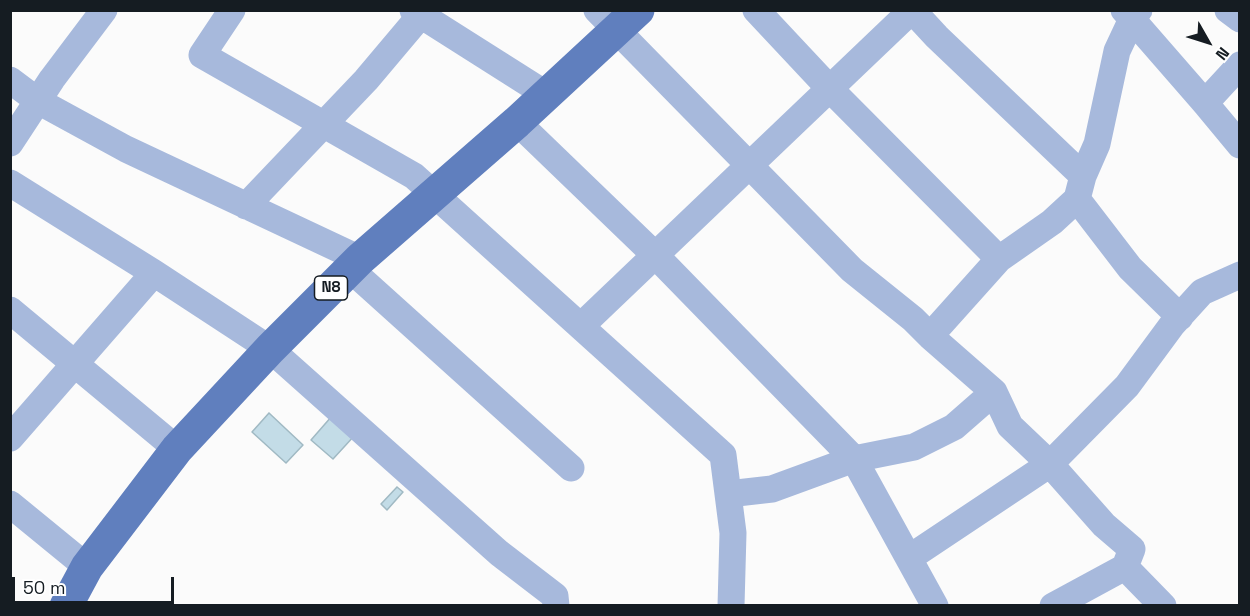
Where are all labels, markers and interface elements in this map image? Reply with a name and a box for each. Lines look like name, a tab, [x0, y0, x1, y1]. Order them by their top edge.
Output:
north arrow	[1178, 12, 1238, 72]
text: N	[1211, 43, 1234, 64]
road number: N8	[314, 276, 348, 300]
scale bar	[15, 565, 177, 603]
text: 50 m	[23, 576, 65, 599]

